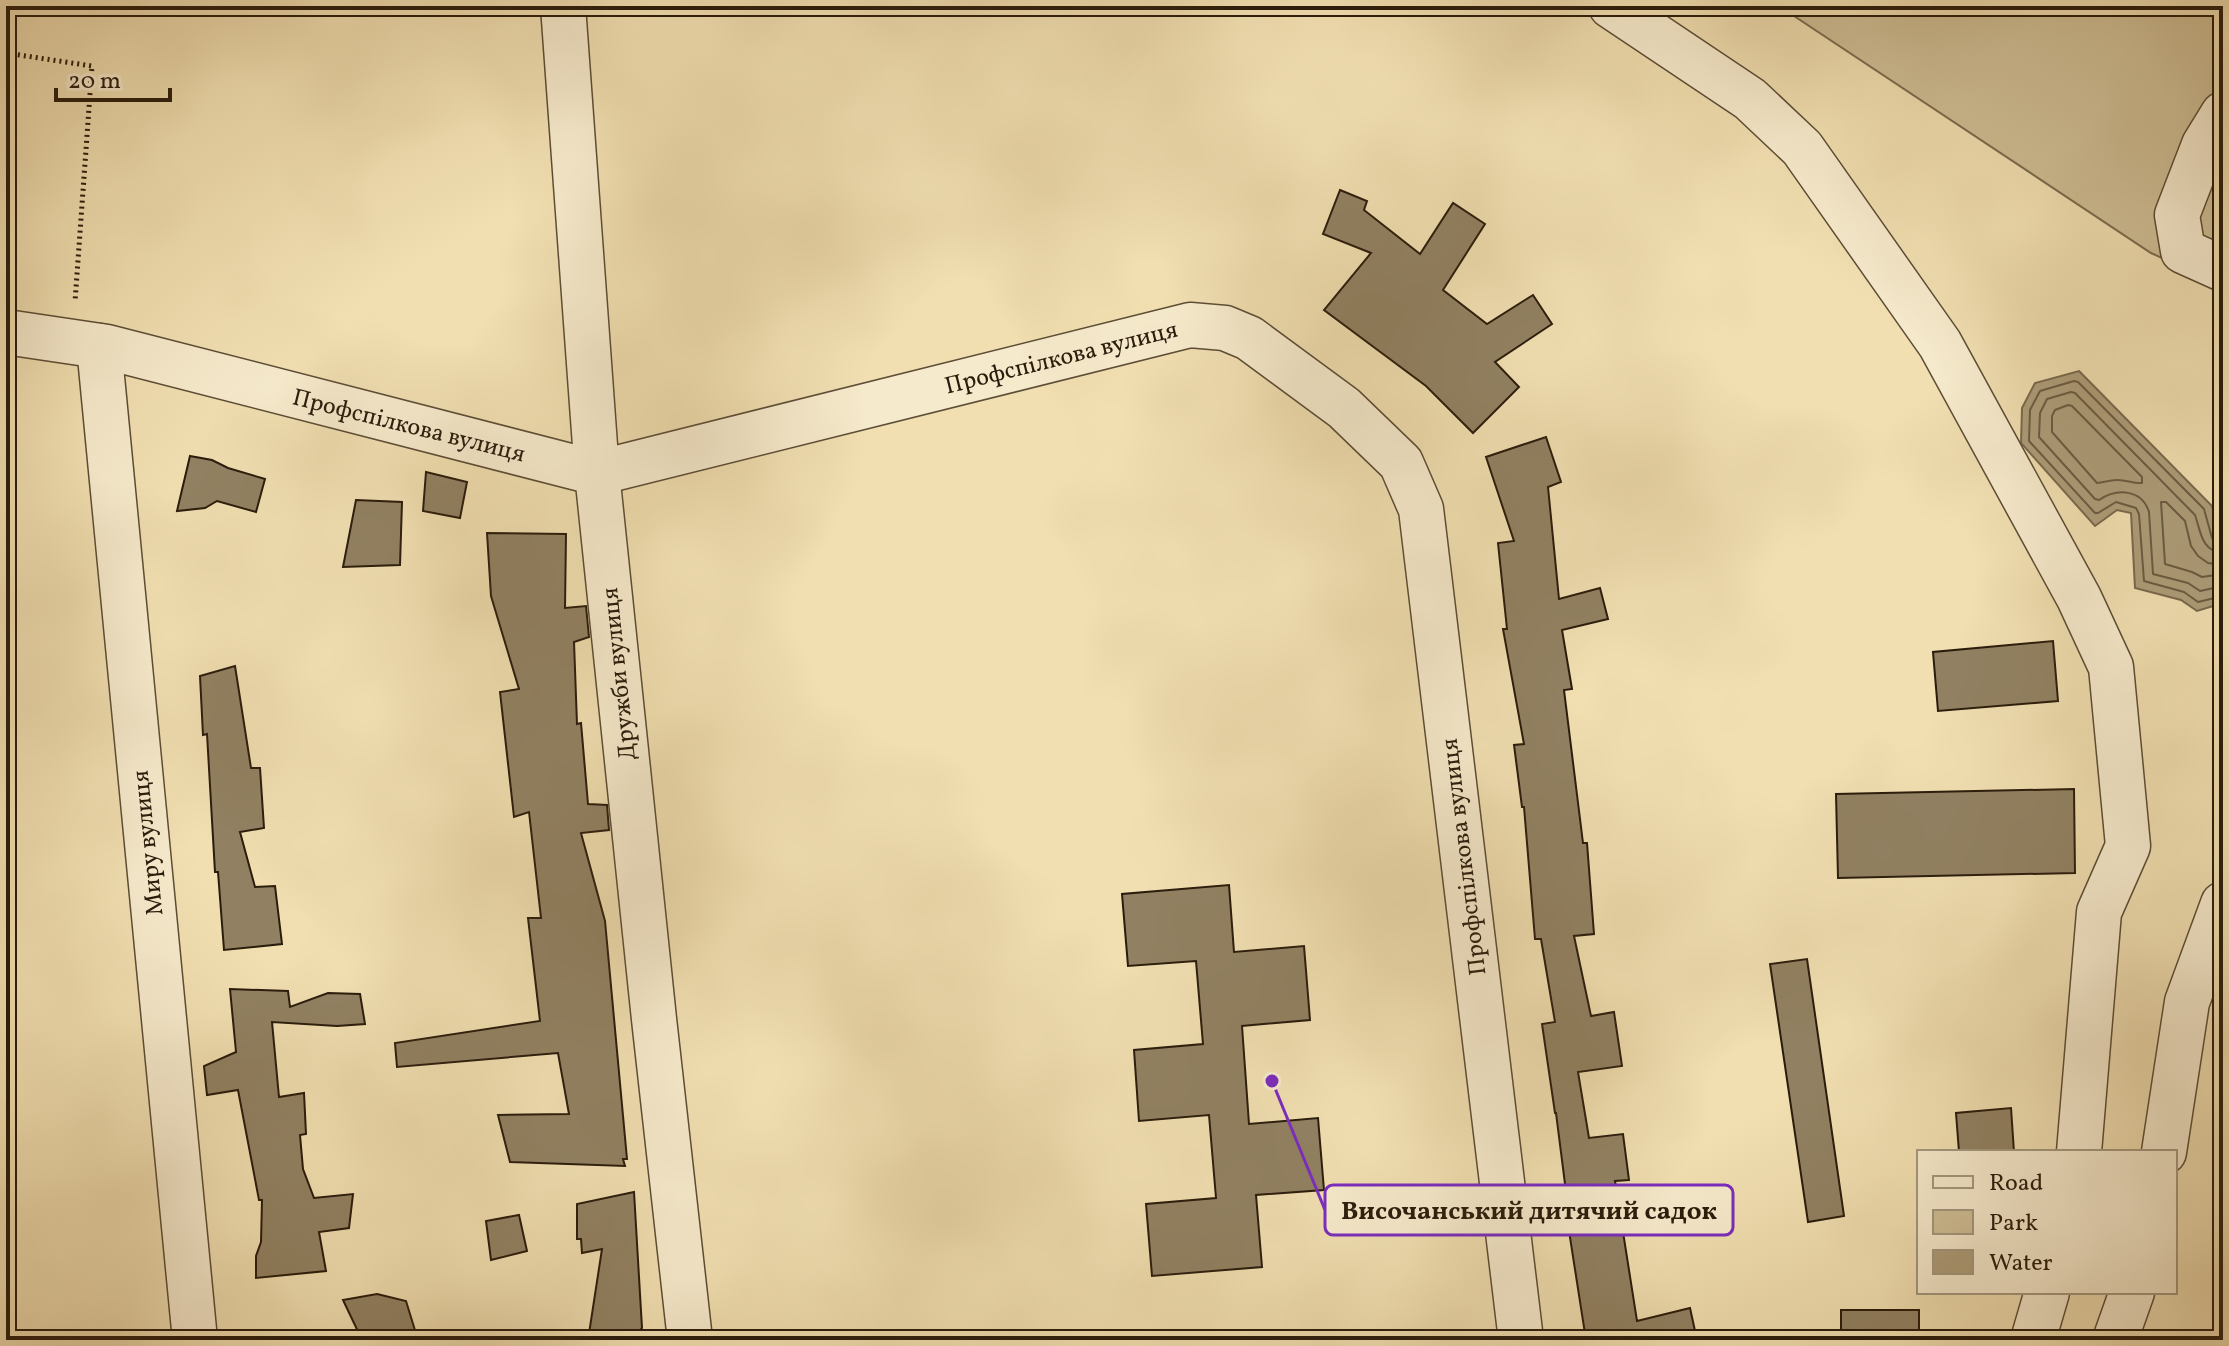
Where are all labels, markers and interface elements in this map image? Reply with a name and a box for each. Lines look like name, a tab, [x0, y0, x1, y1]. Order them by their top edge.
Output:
scale bar	[56, 52, 170, 102]
text: 20 m	[68, 65, 121, 99]
street label: Профспілкова вулиця	[941, 314, 1181, 404]
street label: Профспілкова вулиця	[289, 382, 529, 472]
street label: Дружби вулиця	[594, 586, 646, 762]
street label: Профспілкова вулиця	[1434, 736, 1496, 977]
street label: Миру вулиця	[124, 768, 174, 917]
legend	[1917, 1150, 2177, 1294]
text: Road	[1989, 1167, 2043, 1201]
callout: Височанський дитячий садок	[1325, 1185, 1733, 1235]
text: Височанський дитячий садок	[1341, 1194, 1718, 1230]
text: Park	[1989, 1207, 2038, 1241]
text: Water	[1989, 1247, 2053, 1281]

